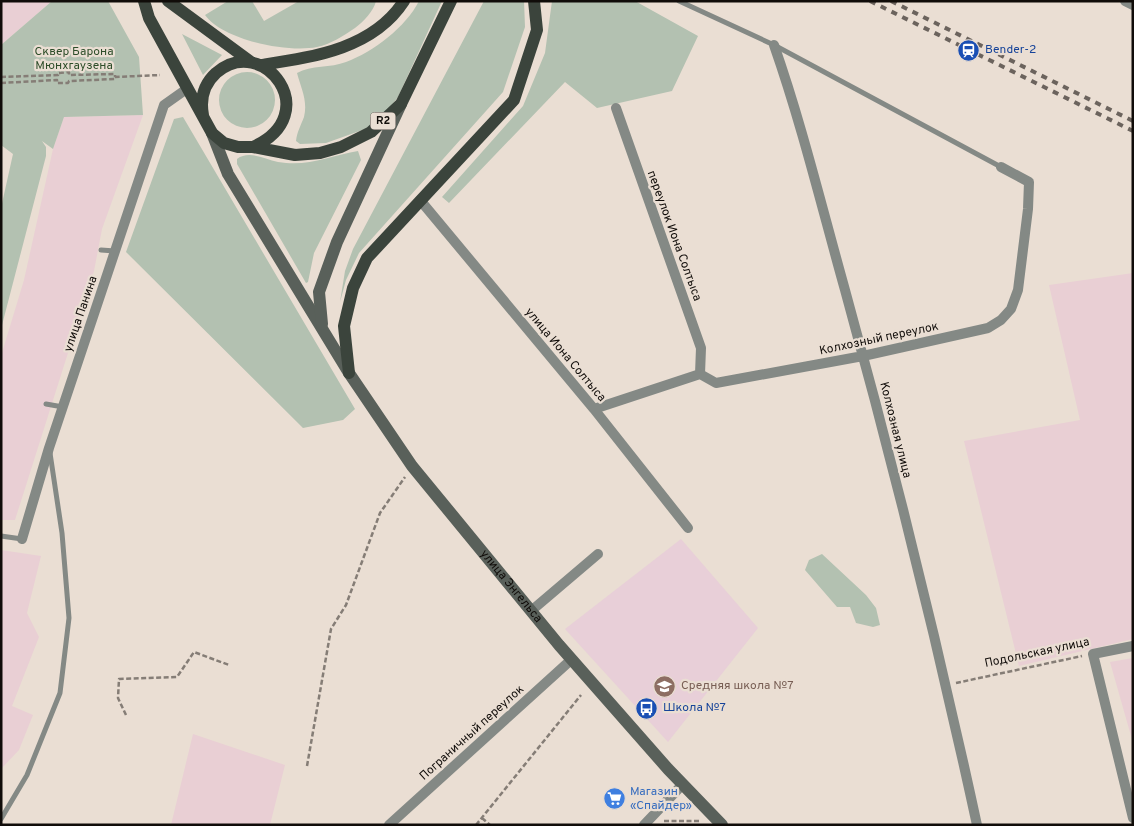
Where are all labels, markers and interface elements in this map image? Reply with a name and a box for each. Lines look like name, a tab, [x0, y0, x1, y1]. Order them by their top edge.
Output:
station icon: Bender-2	[957, 38, 981, 62]
place label: Bender-2	[985, 42, 1036, 58]
park label: Сквер Барона Мюнхгаузена	[35, 44, 113, 74]
road number: R2	[370, 112, 396, 130]
street label: переулок Иона Солтыса	[643, 169, 705, 303]
street label: улица Панина	[61, 274, 101, 354]
street label: улица Иона Солтыса	[521, 305, 609, 405]
street label: Колхозный переулок	[818, 319, 940, 359]
street label: Колхозная улица	[875, 380, 915, 480]
street label: улица Энгельса	[476, 546, 546, 626]
street label: Подольская улица	[983, 634, 1091, 672]
school or university icon: Средняя школа №7	[653, 674, 677, 698]
place label: Средняя школа №7	[681, 678, 793, 694]
street label: Пограничный переулок	[416, 682, 528, 784]
bus stop icon: Школа №7	[635, 696, 659, 720]
place label: Школа №7	[663, 700, 726, 716]
place label: Магазин «Спайдер»	[630, 784, 692, 814]
supermarket icon: Магазин «Спайдер»	[602, 787, 626, 811]

